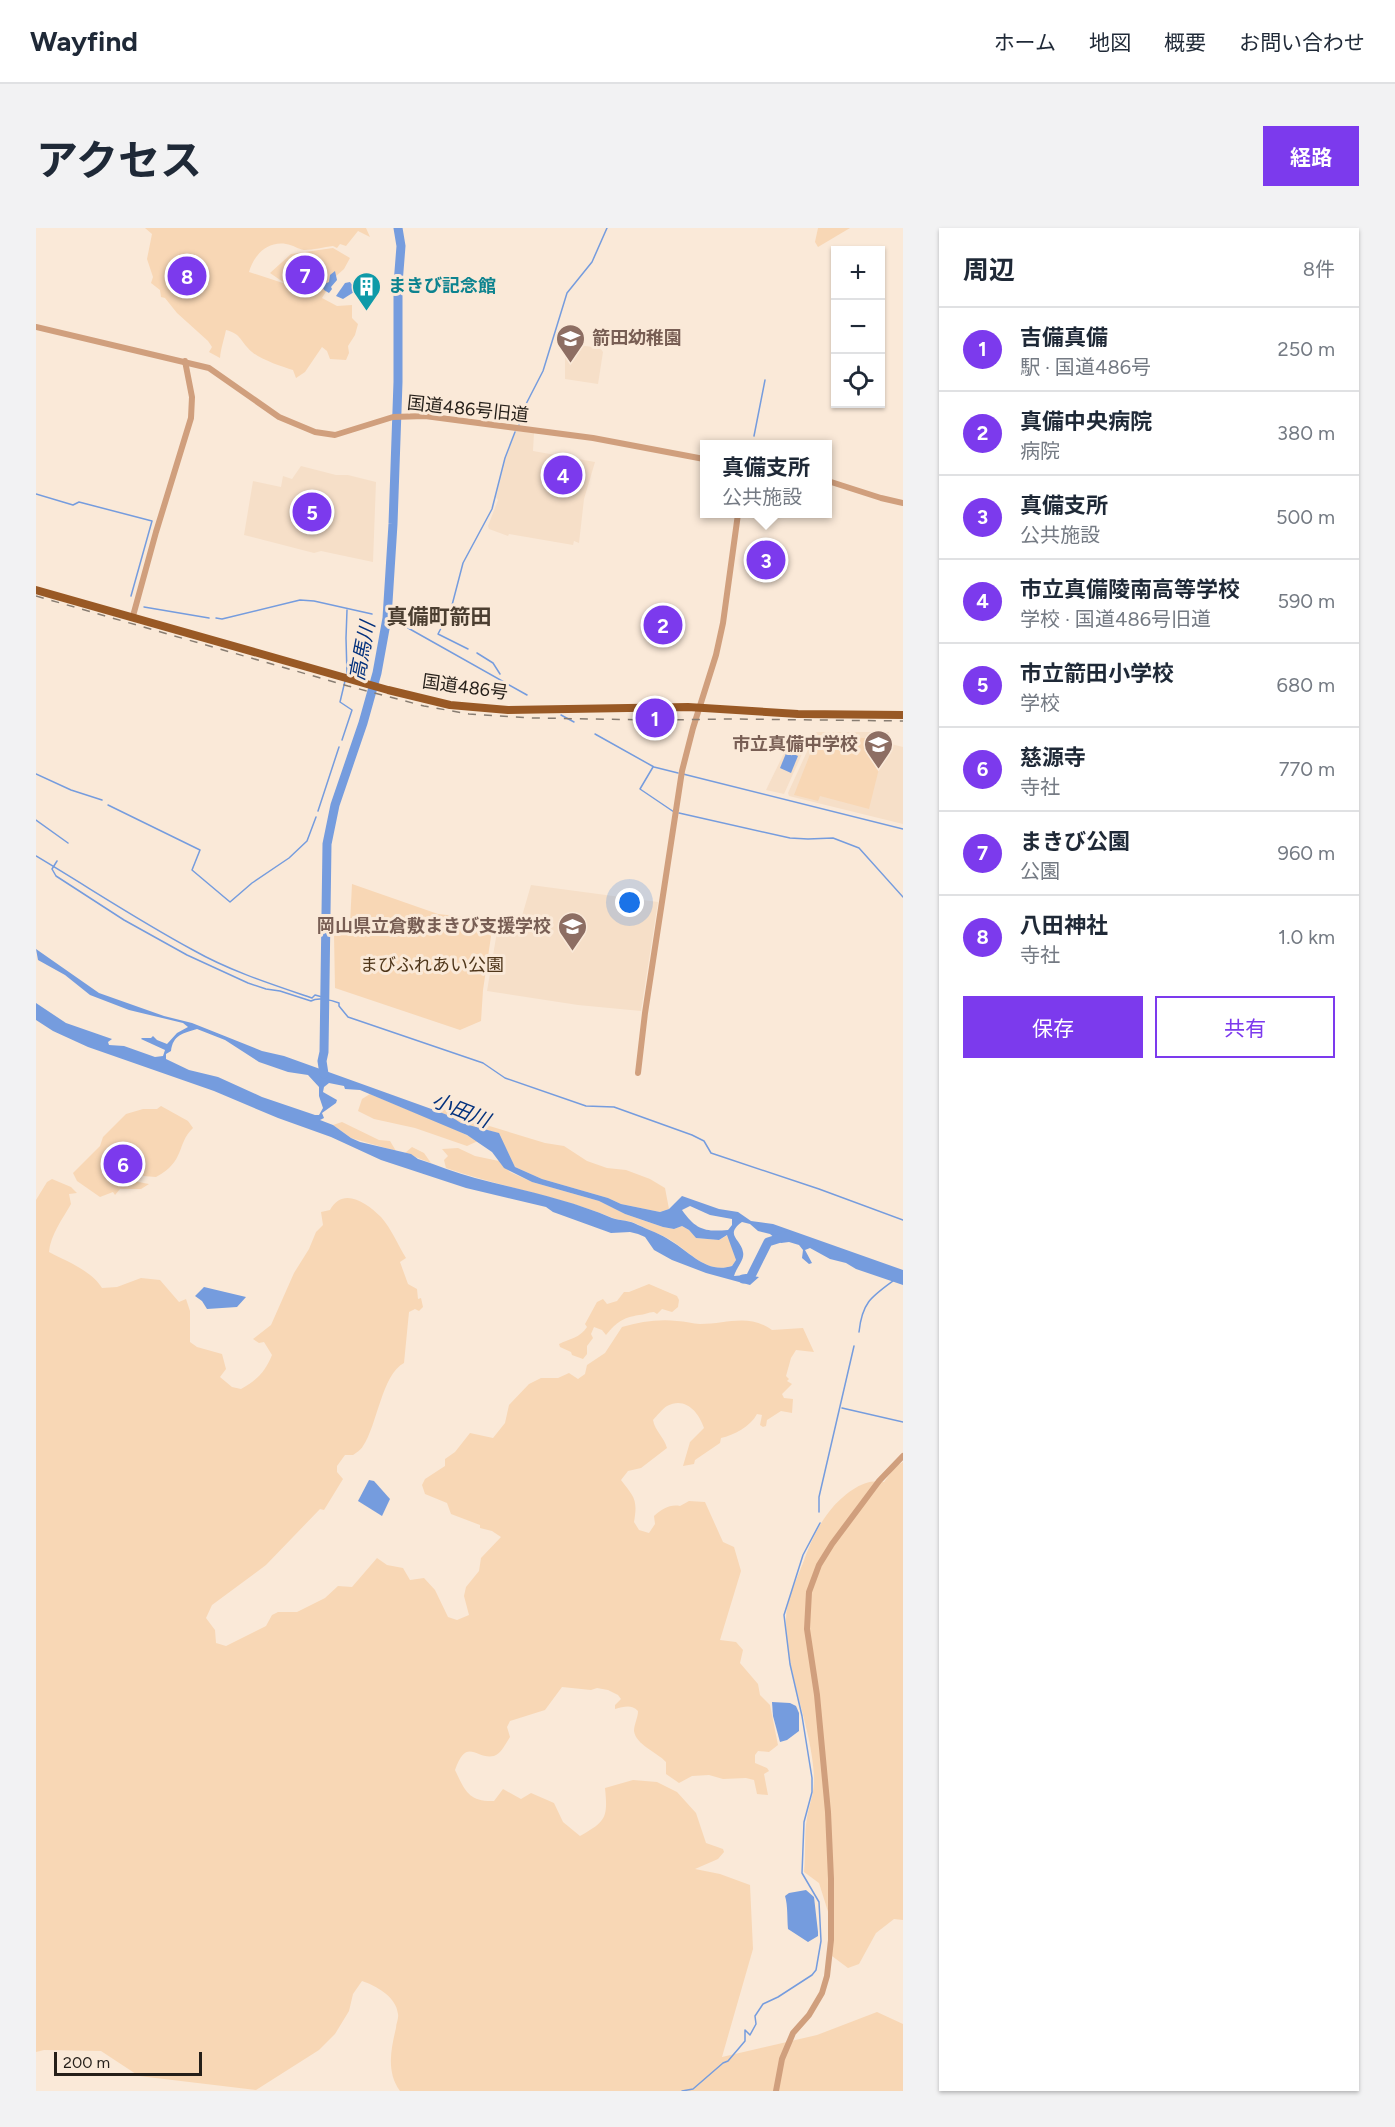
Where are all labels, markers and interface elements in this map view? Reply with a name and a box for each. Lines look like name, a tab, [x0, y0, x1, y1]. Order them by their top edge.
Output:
text: Wayfind	[30, 24, 138, 58]
text: ホーム	[994, 30, 1056, 55]
text: 地図	[1089, 30, 1131, 55]
text: 概要	[1164, 30, 1206, 55]
text: お問い合わせ	[1239, 30, 1365, 55]
button: 経路	[1263, 126, 1359, 186]
text: アクセス	[36, 135, 202, 186]
map controls	[831, 246, 885, 408]
button: +	[831, 246, 885, 300]
pin: 7	[286, 252, 324, 298]
pin: 8	[168, 254, 206, 298]
text: 周辺	[963, 254, 1015, 286]
text: 8件	[1303, 257, 1335, 281]
building icon: まきび記念館	[351, 270, 383, 312]
place label: まきび記念館	[388, 275, 496, 297]
button: −	[831, 300, 885, 354]
school or university icon: 箭田幼稚園	[555, 322, 587, 364]
text: 吉備真備	[1020, 324, 1108, 351]
place label: 箭田幼稚園	[592, 327, 682, 349]
text: 1	[978, 337, 987, 361]
text: 250 m	[1278, 337, 1335, 361]
button: locate	[831, 354, 885, 408]
text: 駅 · 国道486号	[1020, 355, 1151, 379]
street label: 国道486号旧道	[406, 392, 530, 426]
text: 真備中央病院	[1020, 408, 1152, 435]
text: 2	[977, 421, 988, 445]
text: 380 m	[1277, 421, 1335, 445]
text: 病院	[1020, 439, 1060, 463]
popup	[700, 440, 832, 518]
pin: 4	[544, 452, 582, 498]
text: 真備支所	[722, 454, 810, 481]
text: 公共施設	[722, 485, 802, 509]
pin: 5	[292, 490, 332, 534]
text: 真備支所	[1020, 492, 1108, 519]
text: 3	[977, 505, 988, 529]
text: 500 m	[1276, 505, 1335, 529]
text: 公共施設	[1020, 523, 1100, 547]
pin: 3	[746, 538, 786, 582]
text: 市立真備陵南高等学校	[1020, 576, 1240, 603]
text: 4	[976, 589, 989, 613]
text: 590 m	[1277, 589, 1335, 613]
pin: 2	[644, 602, 682, 648]
district label: 真備町箭田	[387, 604, 492, 629]
text: 学校 · 国道486号旧道	[1020, 607, 1211, 631]
water label: 高馬川	[344, 617, 380, 683]
text: 市立箭田小学校	[1020, 660, 1174, 687]
street label: 国道486号	[421, 670, 509, 704]
text: 5	[977, 673, 988, 697]
text: 680 m	[1277, 673, 1335, 697]
text: 学校	[1020, 691, 1060, 715]
pin: 1	[636, 696, 674, 740]
school or university icon: 市立真備中学校	[863, 728, 895, 770]
place label: 市立真備中学校	[732, 733, 858, 755]
text: 慈源寺	[1020, 744, 1086, 771]
text: 6	[977, 757, 988, 781]
text: 770 m	[1279, 757, 1335, 781]
text: 寺社	[1020, 775, 1060, 799]
text: まきび公園	[1020, 828, 1130, 855]
text: 7	[977, 841, 988, 865]
text: 960 m	[1278, 841, 1335, 865]
text: 公園	[1020, 859, 1060, 883]
your location	[615, 888, 644, 917]
school or university icon: 岡山県立倉敷まきび支援学校	[556, 910, 588, 952]
text: 八田神社	[1020, 912, 1108, 939]
place label: 岡山県立倉敷まきび支援学校	[317, 915, 551, 937]
text: 8	[976, 925, 989, 949]
text: 1.0 km	[1278, 925, 1335, 949]
text: 寺社	[1020, 943, 1060, 967]
park label: まびふれあい公園	[360, 954, 504, 976]
button: 保存	[963, 996, 1143, 1058]
button: 共有	[1155, 996, 1335, 1058]
water label: 小田川	[429, 1088, 495, 1133]
pin: 6	[104, 1142, 142, 1186]
scale bar	[54, 2049, 202, 2076]
text: 200 m	[63, 2053, 110, 2072]

